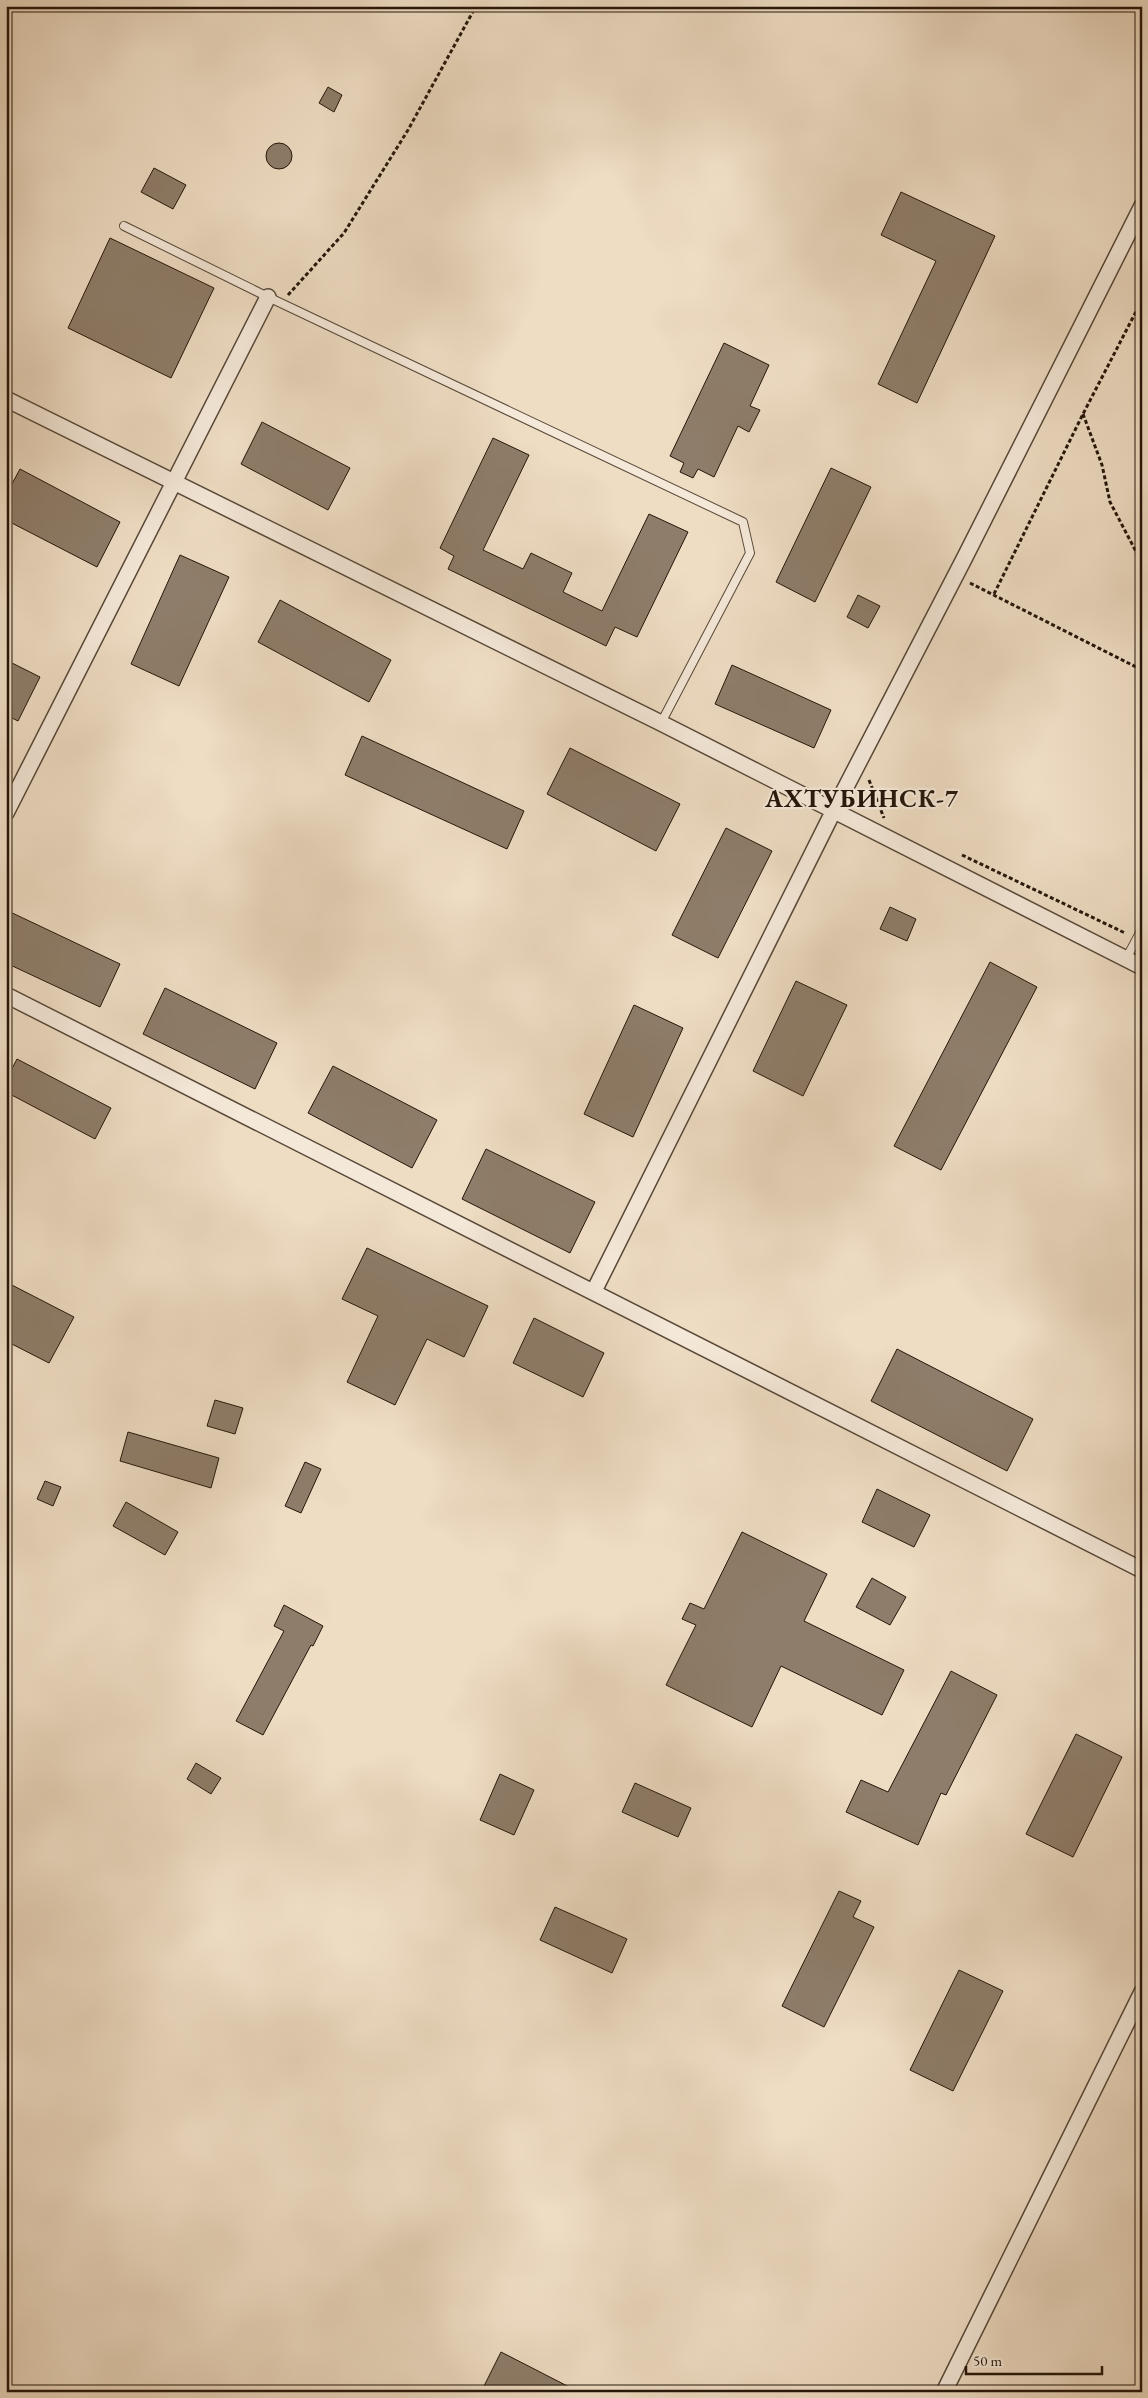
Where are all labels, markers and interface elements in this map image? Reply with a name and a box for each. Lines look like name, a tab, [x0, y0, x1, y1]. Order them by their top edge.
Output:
district label: АХТУБИНСК-7	[764, 782, 959, 814]
scale bar	[966, 2343, 1102, 2375]
text: 50 m	[973, 2351, 1002, 2370]

